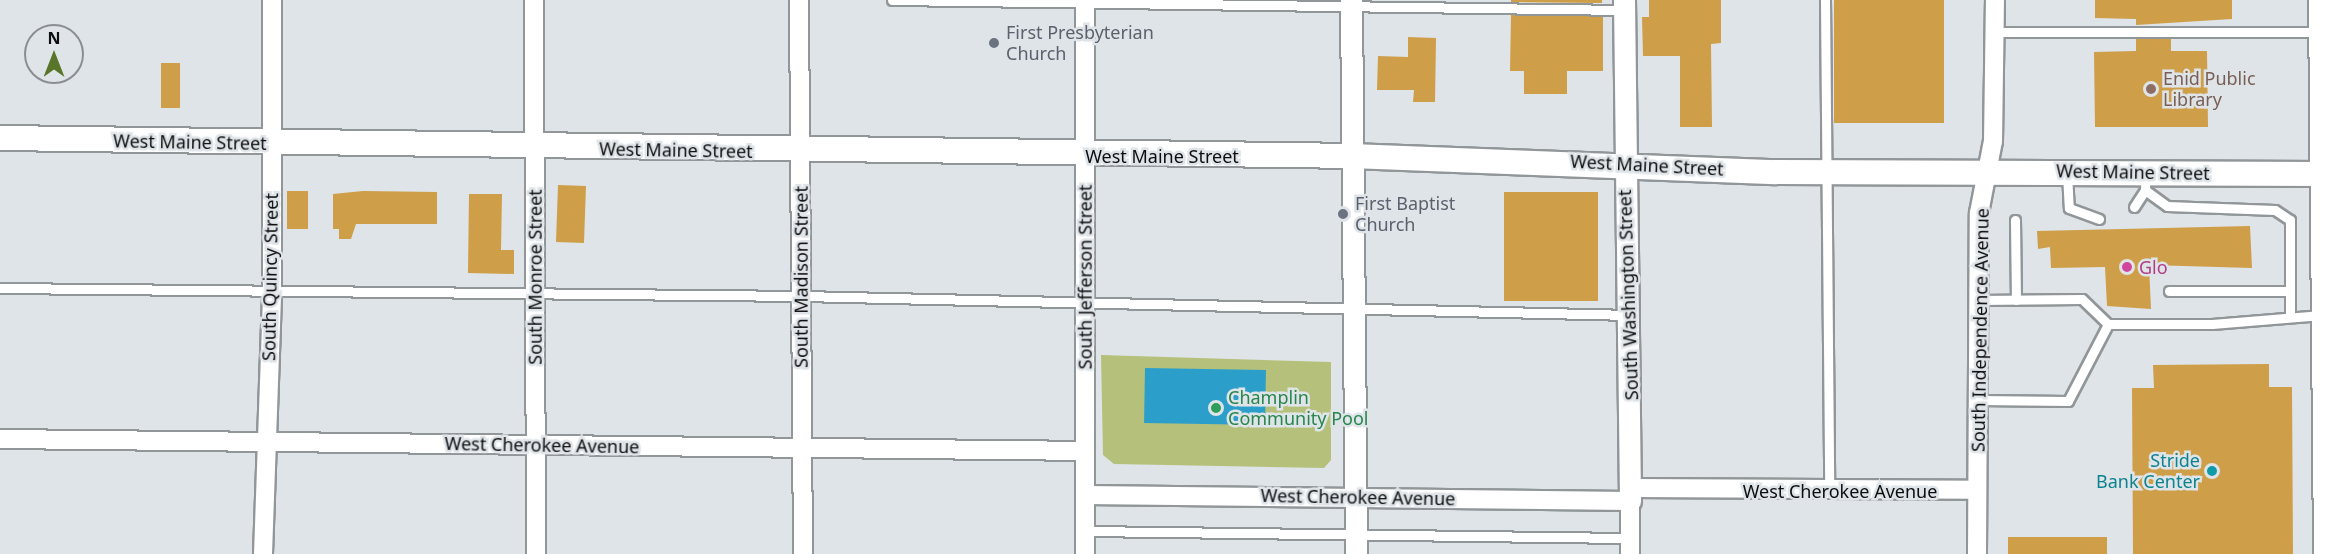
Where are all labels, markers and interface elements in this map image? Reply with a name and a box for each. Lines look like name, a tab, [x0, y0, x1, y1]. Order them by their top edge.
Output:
place label: First Presbyterian Church	[1006, 22, 1154, 64]
north arrow	[24, 24, 84, 84]
text: N	[47, 27, 61, 49]
marker: First Presbyterian Church	[987, 36, 1001, 50]
place label: Enid Public Library	[2163, 68, 2256, 110]
marker: Enid Public Library	[2144, 82, 2158, 96]
street label: West Maine Street	[113, 130, 267, 154]
street label: West Maine Street	[599, 138, 753, 162]
street label: West Maine Street	[1085, 145, 1239, 167]
street label: West Maine Street	[1570, 150, 1724, 180]
street label: West Maine Street	[2056, 160, 2210, 184]
street label: South Jefferson Street	[1074, 185, 1096, 369]
street label: South Madison Street	[790, 186, 812, 368]
street label: South Monroe Street	[524, 189, 546, 365]
street label: South Washington Street	[1614, 189, 1642, 401]
street label: South Quincy Street	[258, 193, 282, 361]
place label: First Baptist Church	[1355, 193, 1455, 236]
marker: First Baptist Church	[1336, 207, 1350, 221]
street label: South Independence Avenue	[1967, 208, 1993, 452]
place label: Glo	[2139, 256, 2168, 278]
marker: Glo	[2120, 260, 2134, 274]
place label: Champlin Community Pool	[1228, 387, 1368, 430]
marker: Champlin Community Pool	[1209, 401, 1223, 415]
street label: West Cherokee Avenue	[444, 433, 640, 457]
place label: Stride Bank Center	[2096, 450, 2200, 492]
marker: Stride Bank Center	[2205, 464, 2219, 478]
street label: West Cherokee Avenue	[1743, 480, 1937, 502]
street label: West Cherokee Avenue	[1260, 485, 1456, 509]

